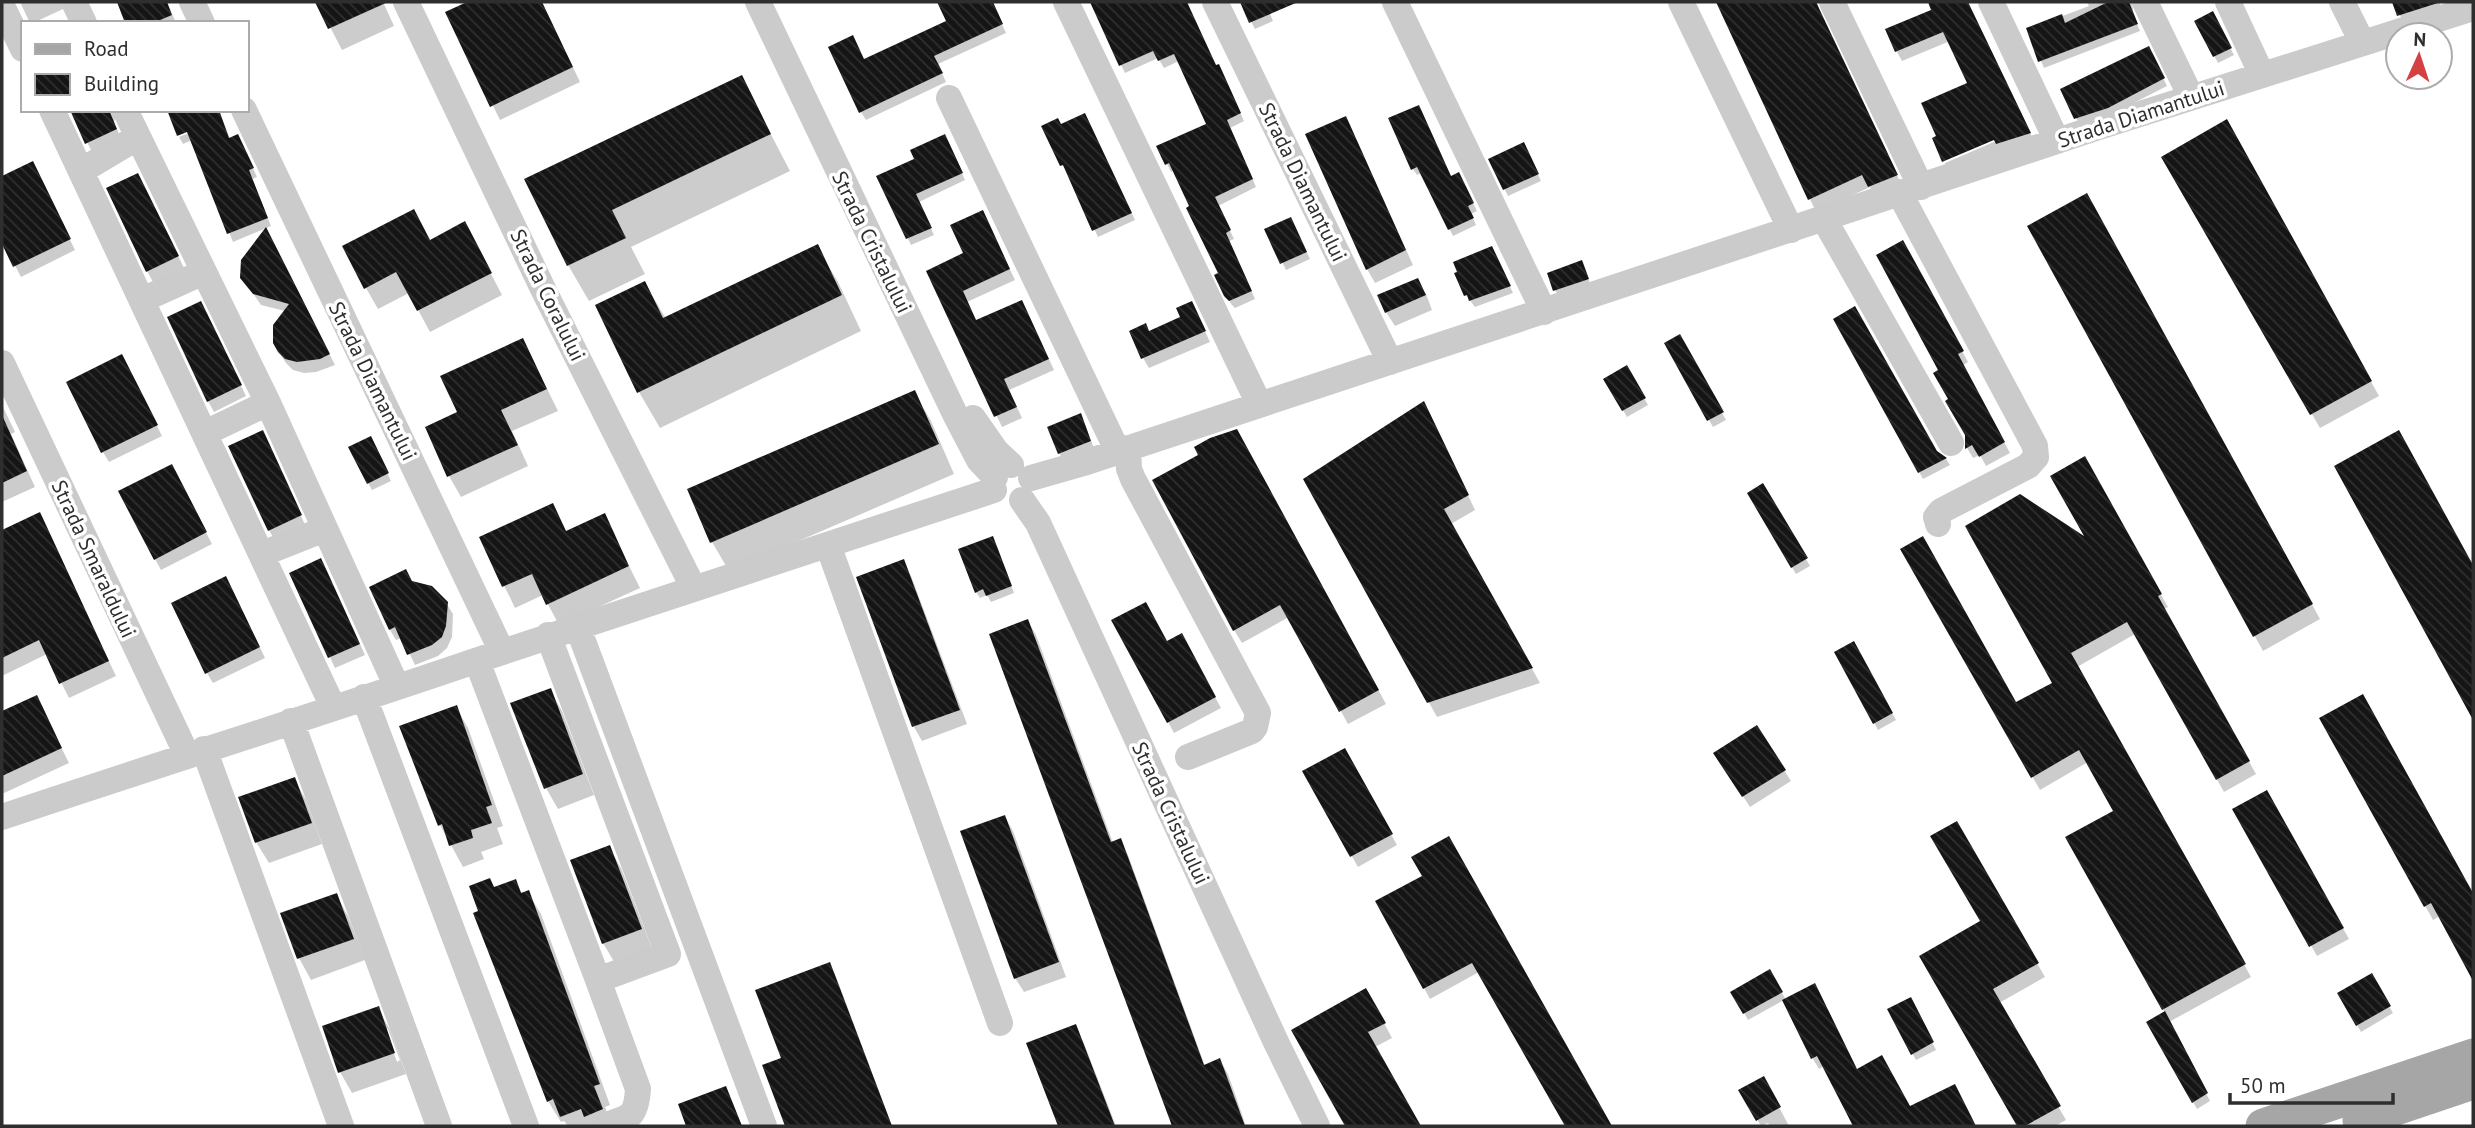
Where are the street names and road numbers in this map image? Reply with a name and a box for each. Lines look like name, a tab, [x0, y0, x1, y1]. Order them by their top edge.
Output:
street label: Strada Diamantului	[2054, 74, 2228, 154]
street label: Strada Diamantului	[1253, 98, 1353, 266]
street label: Strada Cristalului	[826, 167, 918, 317]
street label: Strada Coralului	[504, 224, 592, 366]
street label: Strada Diamantului	[323, 297, 423, 465]
street label: Strada Smaraldului	[46, 476, 142, 642]
street label: Strada Cristalului	[1126, 737, 1216, 889]

